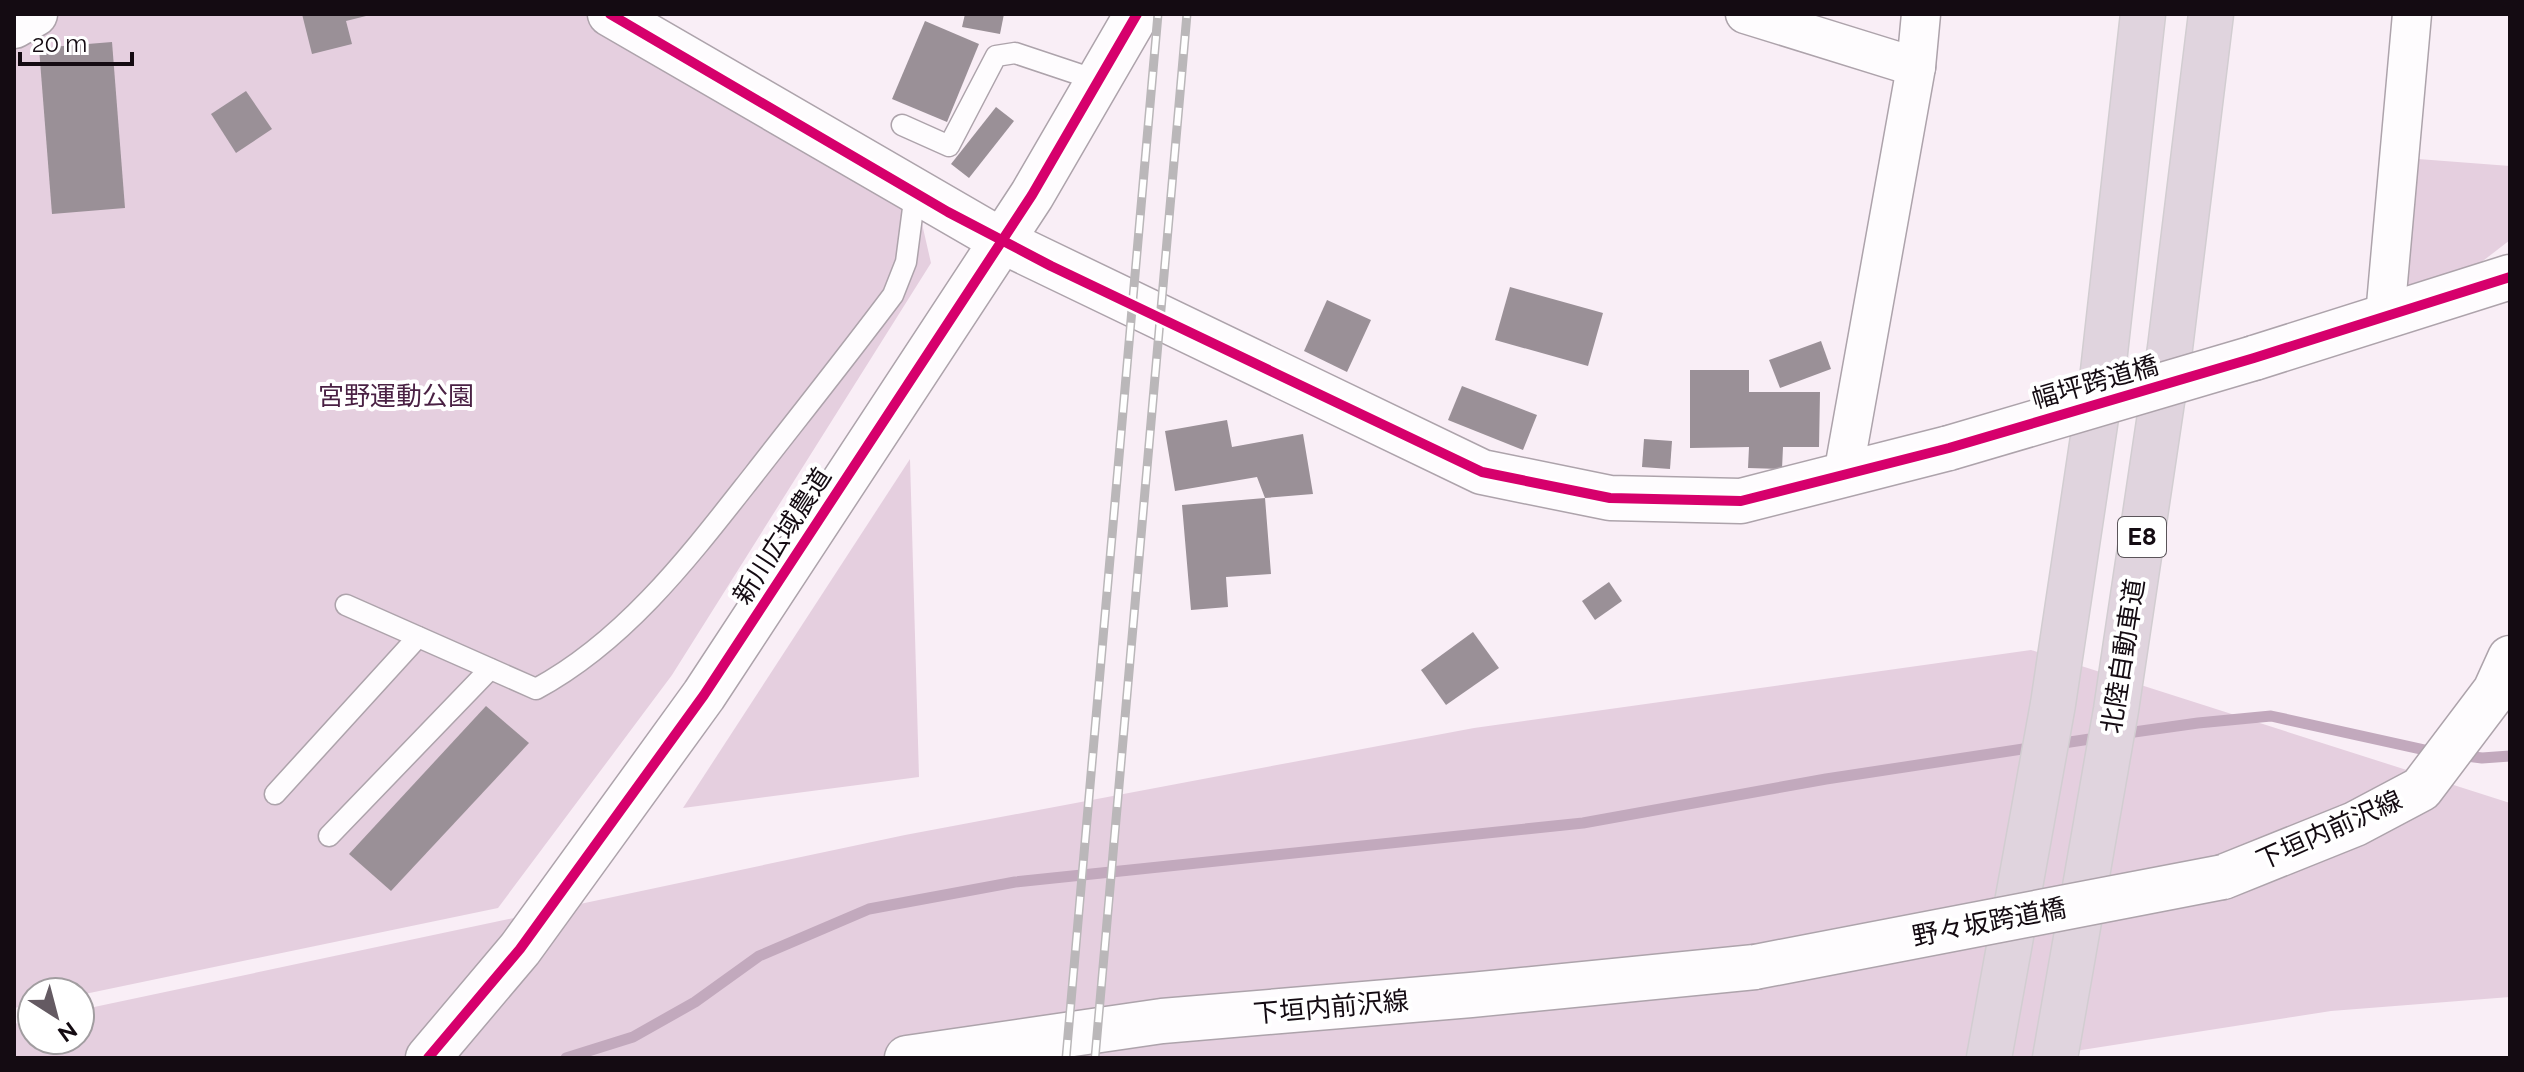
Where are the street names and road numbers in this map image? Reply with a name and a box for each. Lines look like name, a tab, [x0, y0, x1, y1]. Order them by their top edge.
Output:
street label: 幅坪跨道橋	[2028, 350, 2162, 414]
street label: 新川広域農道	[727, 462, 837, 610]
road number: E8	[2118, 517, 2166, 557]
street label: 北陸自動車道	[2096, 577, 2150, 735]
street label: 下垣内前沢線	[2252, 785, 2406, 875]
street label: 野々坂跨道橋	[1910, 892, 2068, 952]
street label: 下垣内前沢線	[1252, 985, 1410, 1029]

